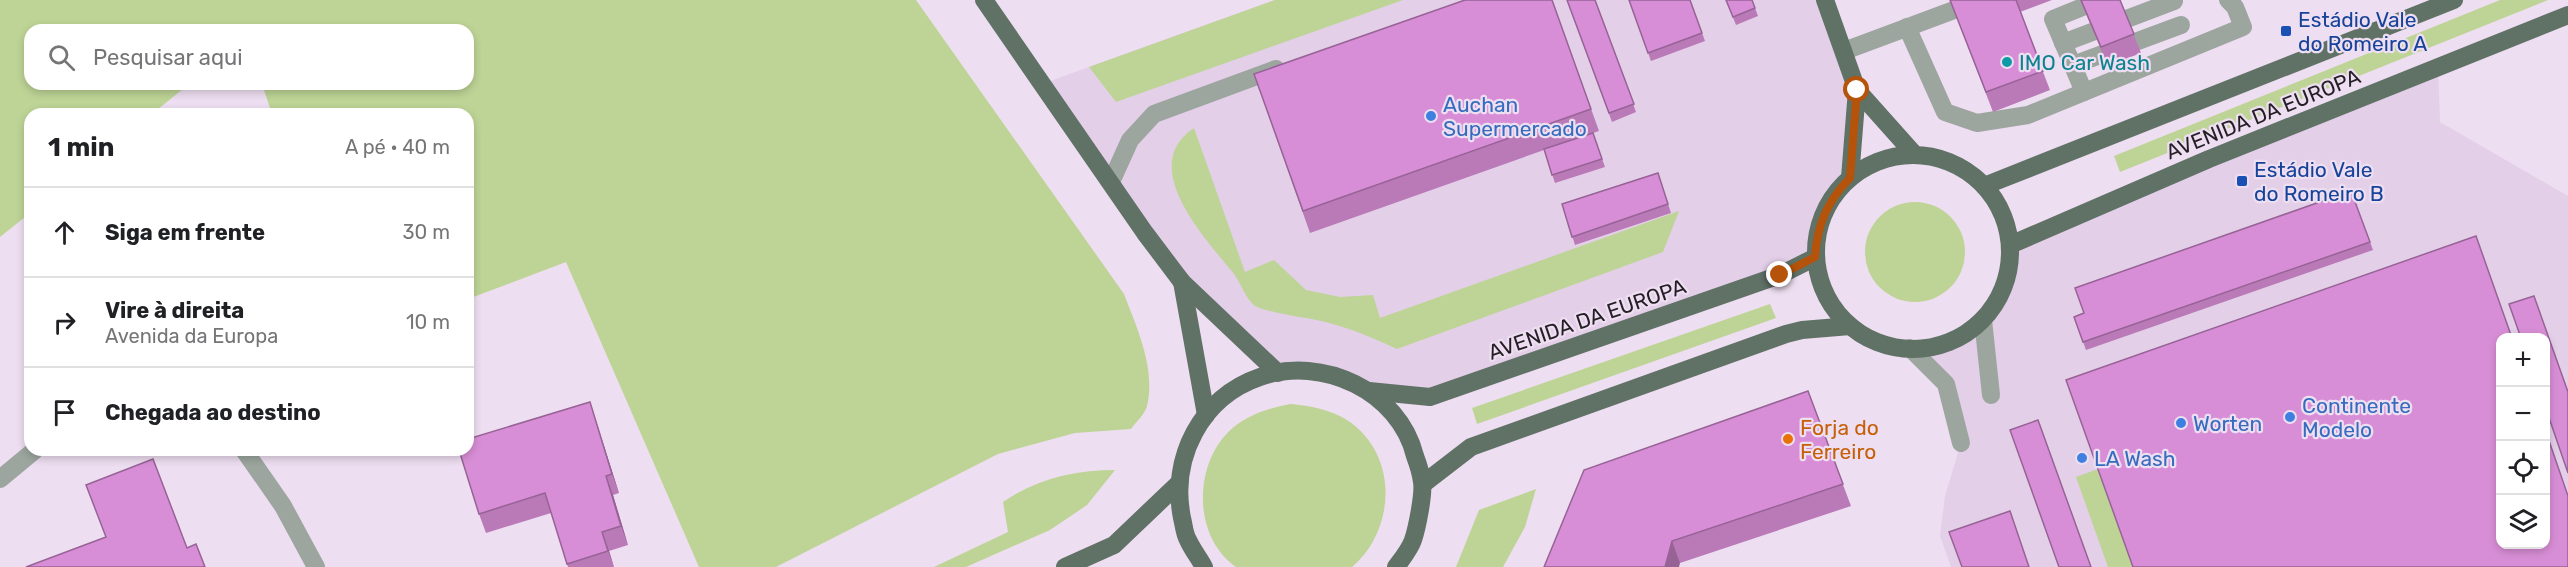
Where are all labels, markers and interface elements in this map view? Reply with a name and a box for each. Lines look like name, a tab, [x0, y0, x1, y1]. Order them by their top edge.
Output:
place label: Estádio Vale do Romeiro A	[2298, 7, 2427, 56]
search box	[24, 24, 474, 90]
marker: Estádio Vale do Romeiro A	[2279, 24, 2293, 38]
icon: search	[45, 41, 78, 74]
text: Pesquisar aqui	[93, 44, 243, 71]
place label: IMO Car Wash	[2019, 50, 2150, 75]
marker: IMO Car Wash	[2000, 55, 2014, 69]
street label: AVENIDA DA EUROPA	[2162, 64, 2364, 164]
route start	[1843, 76, 1869, 102]
place label: Auchan Supermercado	[1443, 92, 1587, 141]
marker: Auchan Supermercado	[1424, 109, 1438, 123]
text: 1 min	[48, 132, 114, 163]
text: A pé · 40 m	[345, 135, 450, 159]
place label: Estádio Vale do Romeiro B	[2254, 157, 2384, 206]
marker: Estádio Vale do Romeiro B	[2235, 174, 2249, 188]
icon: ahead	[48, 216, 81, 249]
text: Siga em frente	[105, 219, 265, 246]
text: 30 m	[403, 220, 450, 244]
route end	[1766, 261, 1792, 287]
street label: AVENIDA DA EUROPA	[1485, 273, 1689, 365]
text: Vire à direita	[105, 297, 244, 324]
icon: right	[48, 306, 81, 339]
text: 10 m	[406, 310, 450, 334]
text: Avenida da Europa	[105, 324, 278, 348]
map controls	[2496, 333, 2550, 549]
button: +	[2496, 333, 2550, 387]
button: −	[2496, 387, 2550, 441]
place label: Continente Modelo	[2302, 393, 2411, 442]
icon: arrive	[48, 396, 81, 429]
text: Chegada ao destino	[105, 399, 321, 426]
marker: Continente Modelo	[2283, 410, 2297, 424]
place label: Worten	[2193, 411, 2262, 436]
place label: Forja do Ferreiro	[1800, 415, 1879, 464]
marker: Worten	[2174, 416, 2188, 430]
marker: Forja do Ferreiro	[1781, 432, 1795, 446]
button: locate	[2496, 441, 2550, 495]
place label: LA Wash	[2094, 446, 2176, 471]
marker: LA Wash	[2075, 451, 2089, 465]
button: layers	[2496, 495, 2550, 549]

